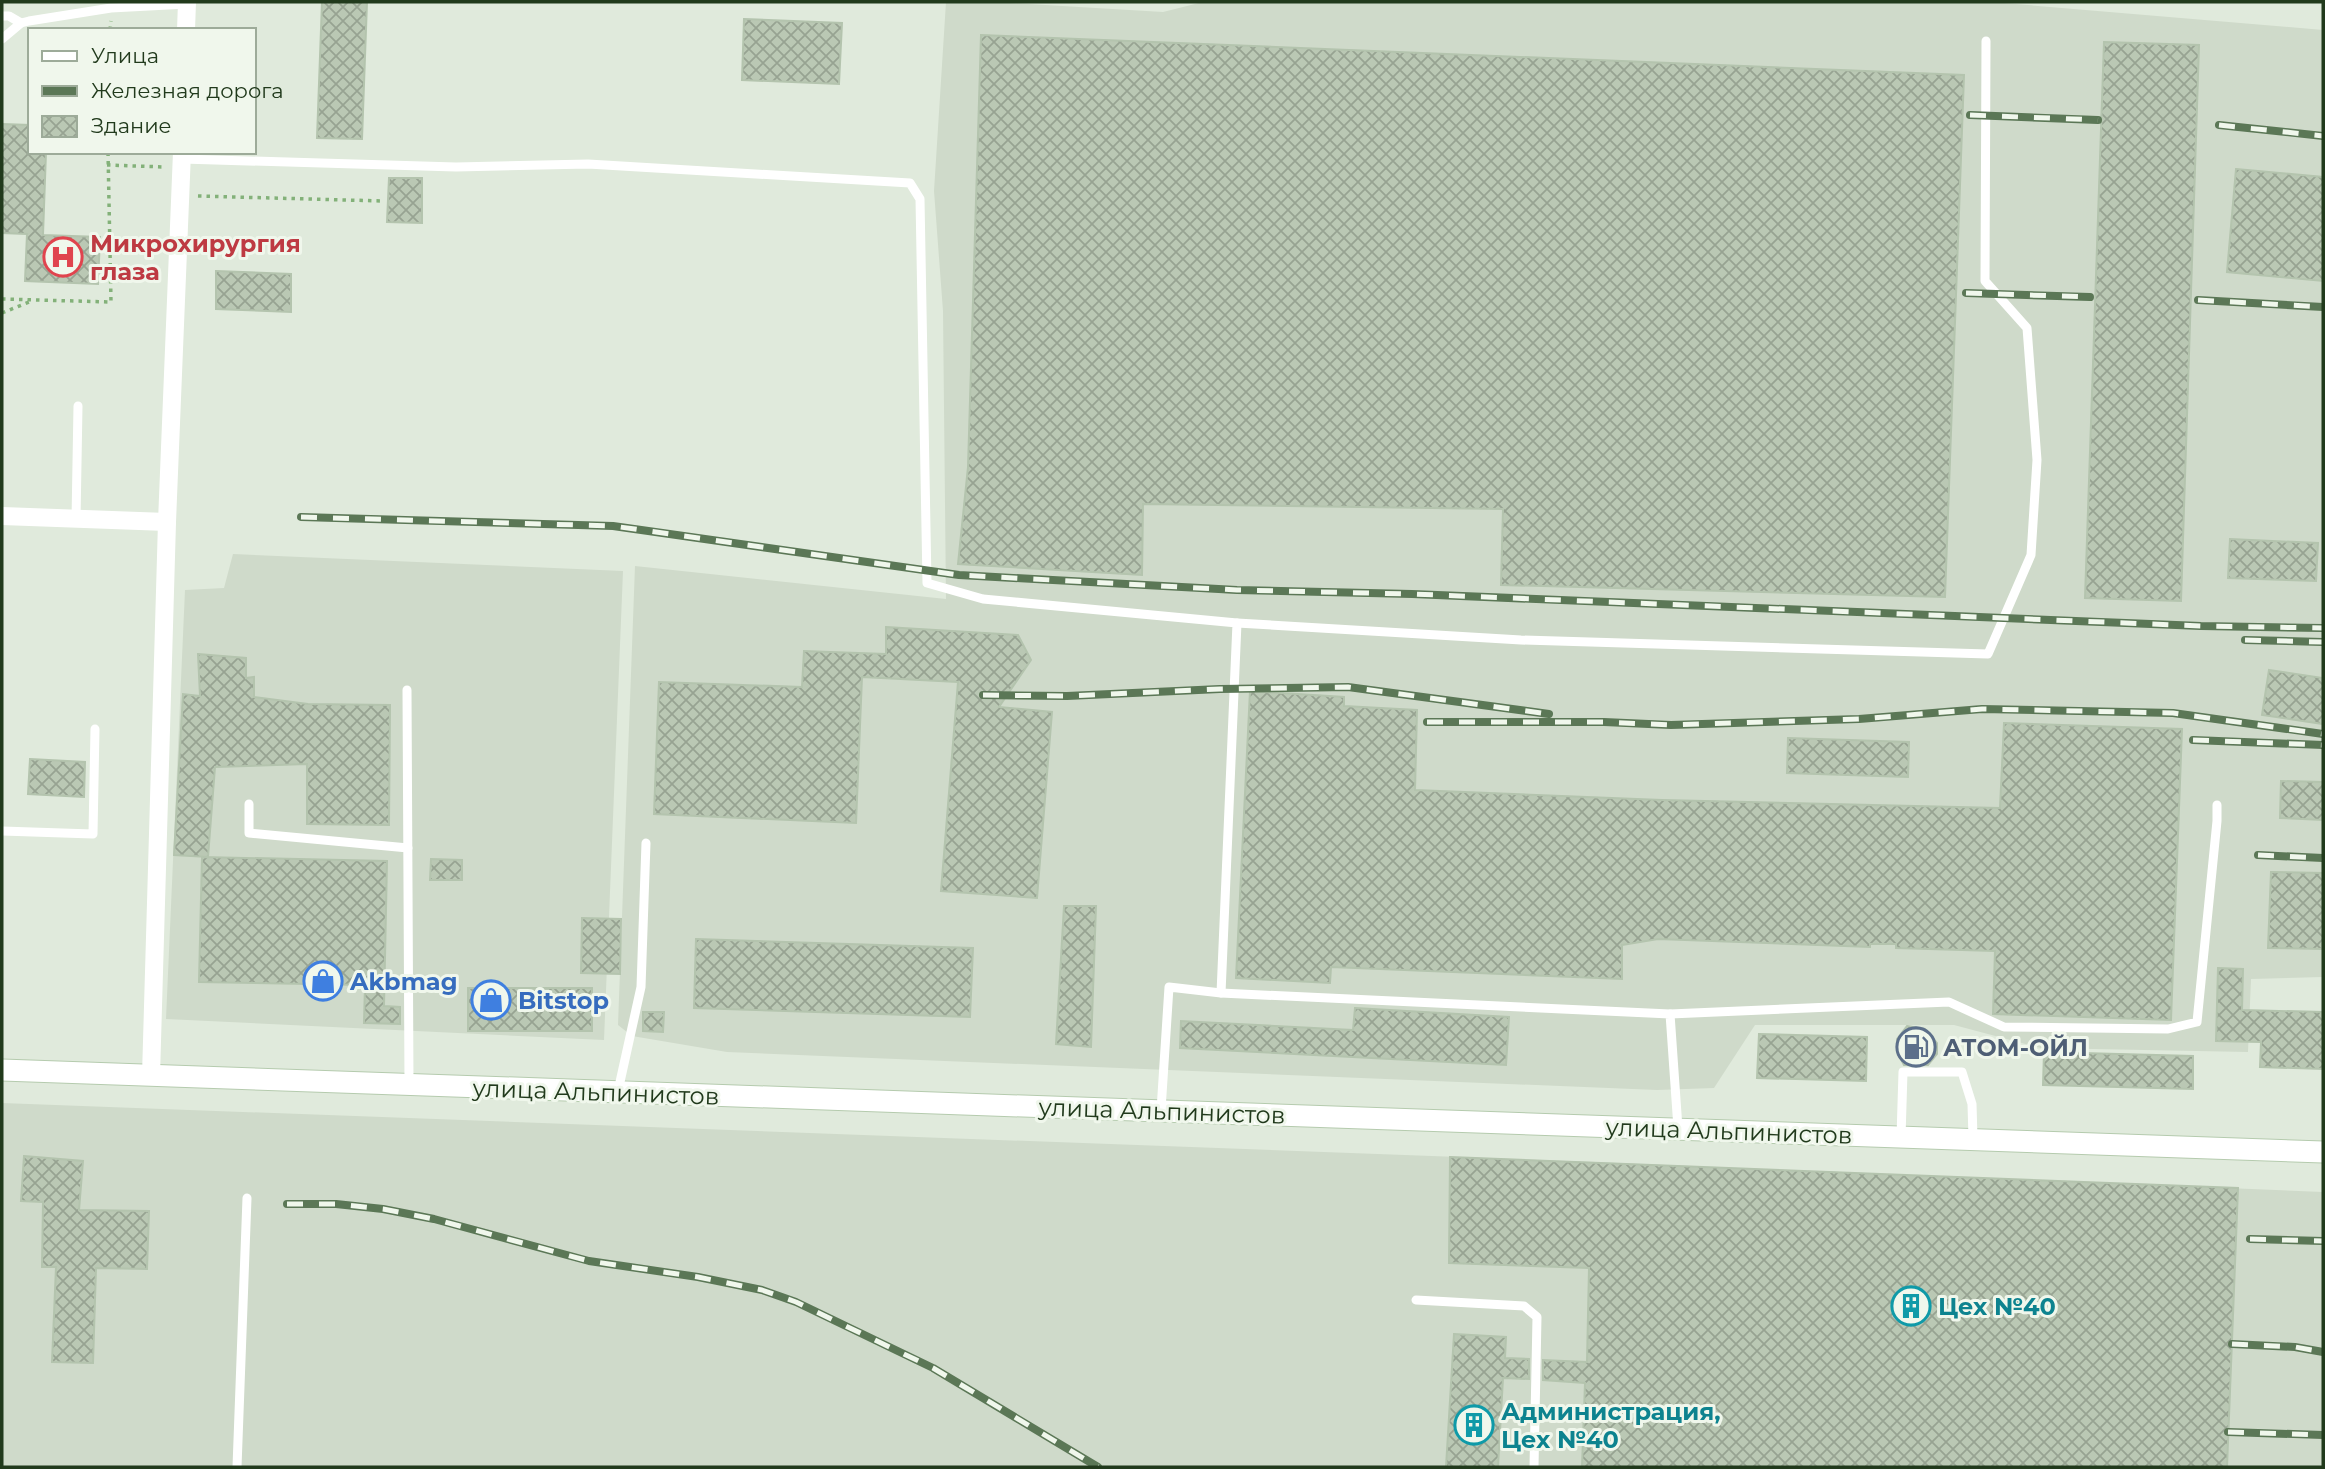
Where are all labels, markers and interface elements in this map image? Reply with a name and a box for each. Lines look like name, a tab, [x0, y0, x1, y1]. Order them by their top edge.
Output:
legend	[28, 28, 256, 154]
text: Улица	[91, 43, 159, 68]
text: Железная дорога	[91, 78, 283, 103]
text: Здание	[91, 113, 172, 138]
place label: Микрохирургия глаза	[90, 229, 301, 286]
hospital icon: Микрохирургия глаза	[42, 236, 84, 278]
shop icon: Akbmag	[302, 960, 344, 1002]
place label: Akbmag	[349, 967, 458, 996]
shop icon: Bitstop	[470, 979, 512, 1021]
place label: Bitstop	[518, 986, 609, 1015]
fuel station icon: АТОМ-ОЙЛ	[1895, 1026, 1937, 1068]
place label: АТОМ-ОЙЛ	[1943, 1033, 2088, 1062]
street label: улица Альпинистов	[471, 1073, 720, 1111]
street label: улица Альпинистов	[1037, 1092, 1286, 1130]
street label: улица Альпинистов	[1604, 1112, 1853, 1150]
building icon: Цех №40	[1890, 1285, 1932, 1327]
place label: Цех №40	[1938, 1292, 2056, 1321]
place label: Администрация, Цех №40	[1501, 1397, 1721, 1454]
building icon: Администрация, Цех №40	[1453, 1404, 1495, 1446]

